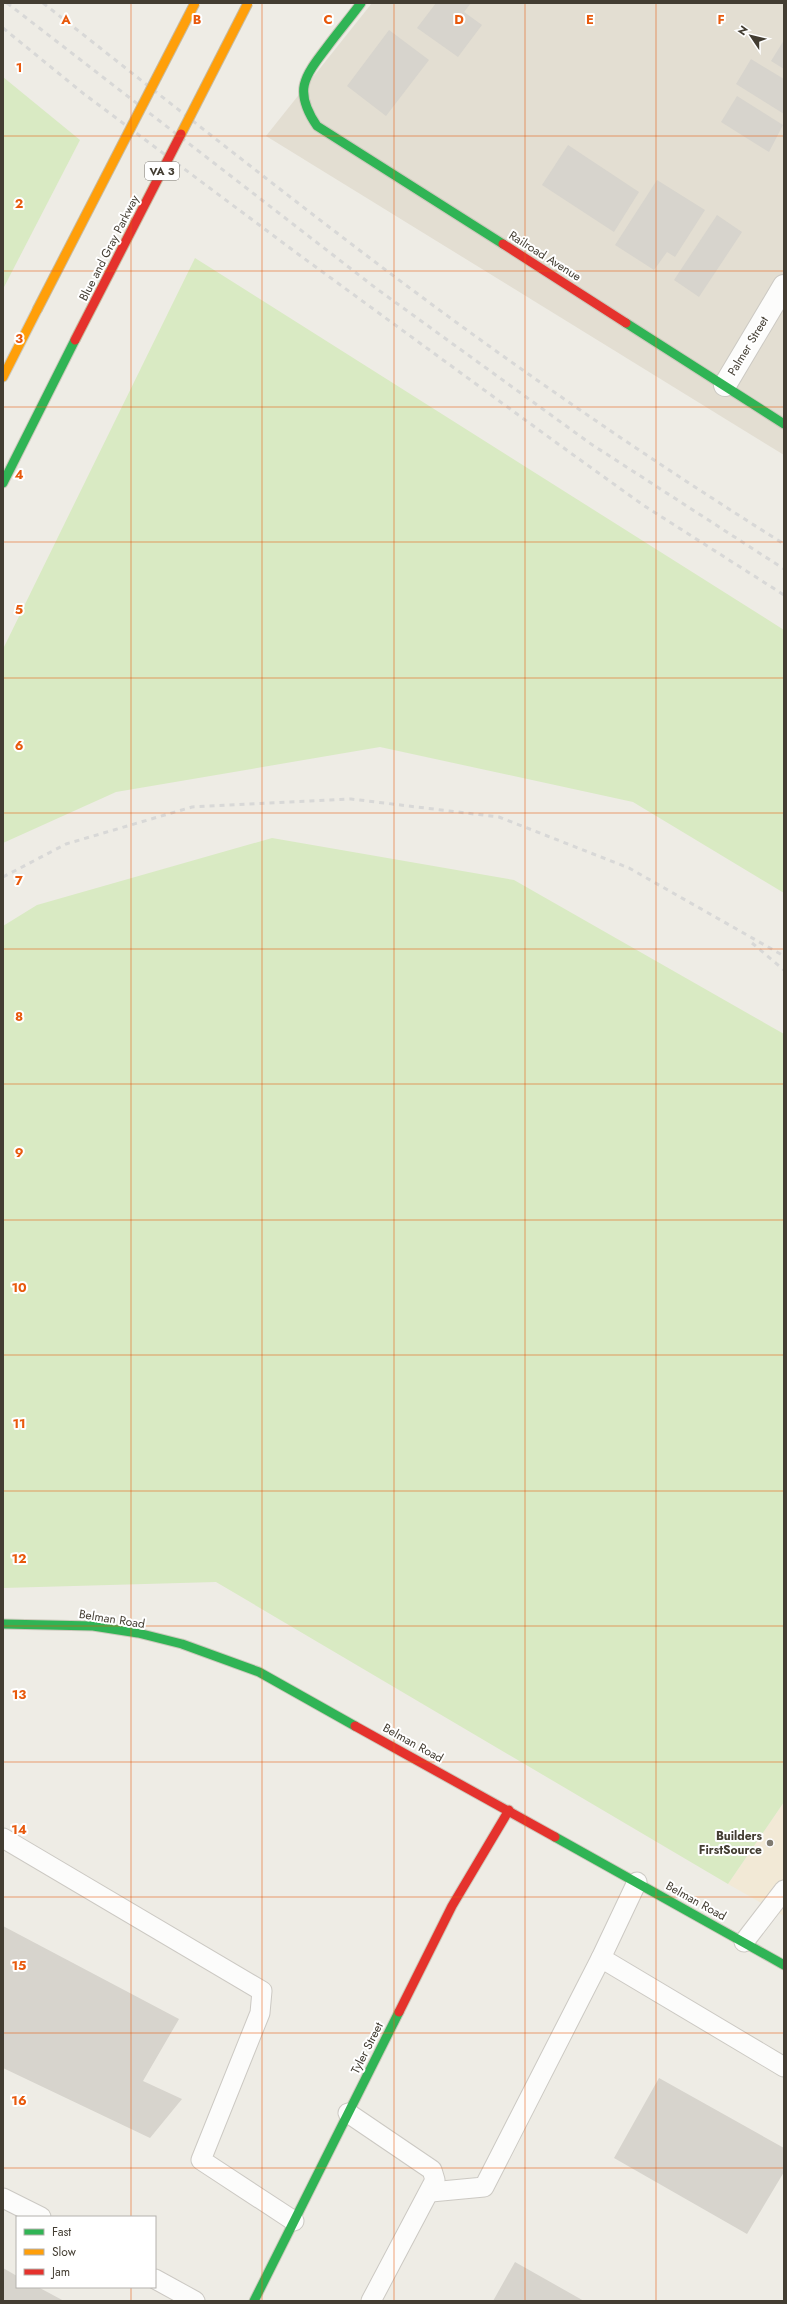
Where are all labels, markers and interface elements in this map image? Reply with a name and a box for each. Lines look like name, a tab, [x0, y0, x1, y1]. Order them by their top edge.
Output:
text: A	[60, 10, 71, 29]
text: B	[193, 10, 202, 29]
text: C	[323, 10, 333, 29]
text: D	[454, 10, 464, 29]
text: E	[586, 10, 594, 29]
text: F	[717, 10, 725, 29]
north arrow	[731, 16, 771, 56]
text: N	[734, 22, 752, 38]
text: 1	[16, 58, 22, 77]
road number: VA 3	[145, 162, 179, 180]
street label: Blue and Gray Parkway	[74, 191, 144, 304]
text: 2	[15, 194, 23, 213]
street label: Railroad Avenue	[505, 227, 585, 285]
street label: Palmer Street	[723, 313, 773, 379]
text: 3	[15, 329, 23, 348]
text: 4	[14, 465, 24, 484]
text: 5	[15, 600, 23, 619]
text: 6	[15, 736, 24, 755]
text: 7	[15, 871, 23, 890]
text: 8	[15, 1007, 23, 1026]
text: 9	[15, 1143, 24, 1162]
text: 10	[11, 1278, 27, 1297]
text: 11	[12, 1414, 26, 1433]
text: 12	[11, 1549, 27, 1568]
street label: Belman Road	[78, 1605, 146, 1633]
text: 13	[12, 1685, 26, 1704]
street label: Belman Road	[380, 1719, 446, 1767]
text: 14	[11, 1820, 27, 1839]
place label: Builders FirstSource	[699, 1827, 763, 1859]
marker: Builders FirstSource	[765, 1838, 775, 1848]
street label: Belman Road	[663, 1877, 729, 1925]
text: 15	[11, 1956, 27, 1975]
street label: Tyler Street	[346, 2019, 388, 2077]
text: 16	[11, 2091, 27, 2110]
legend	[16, 2216, 156, 2288]
text: Fast	[52, 2223, 71, 2241]
text: Slow	[52, 2243, 77, 2261]
text: Jam	[50, 2263, 70, 2281]

